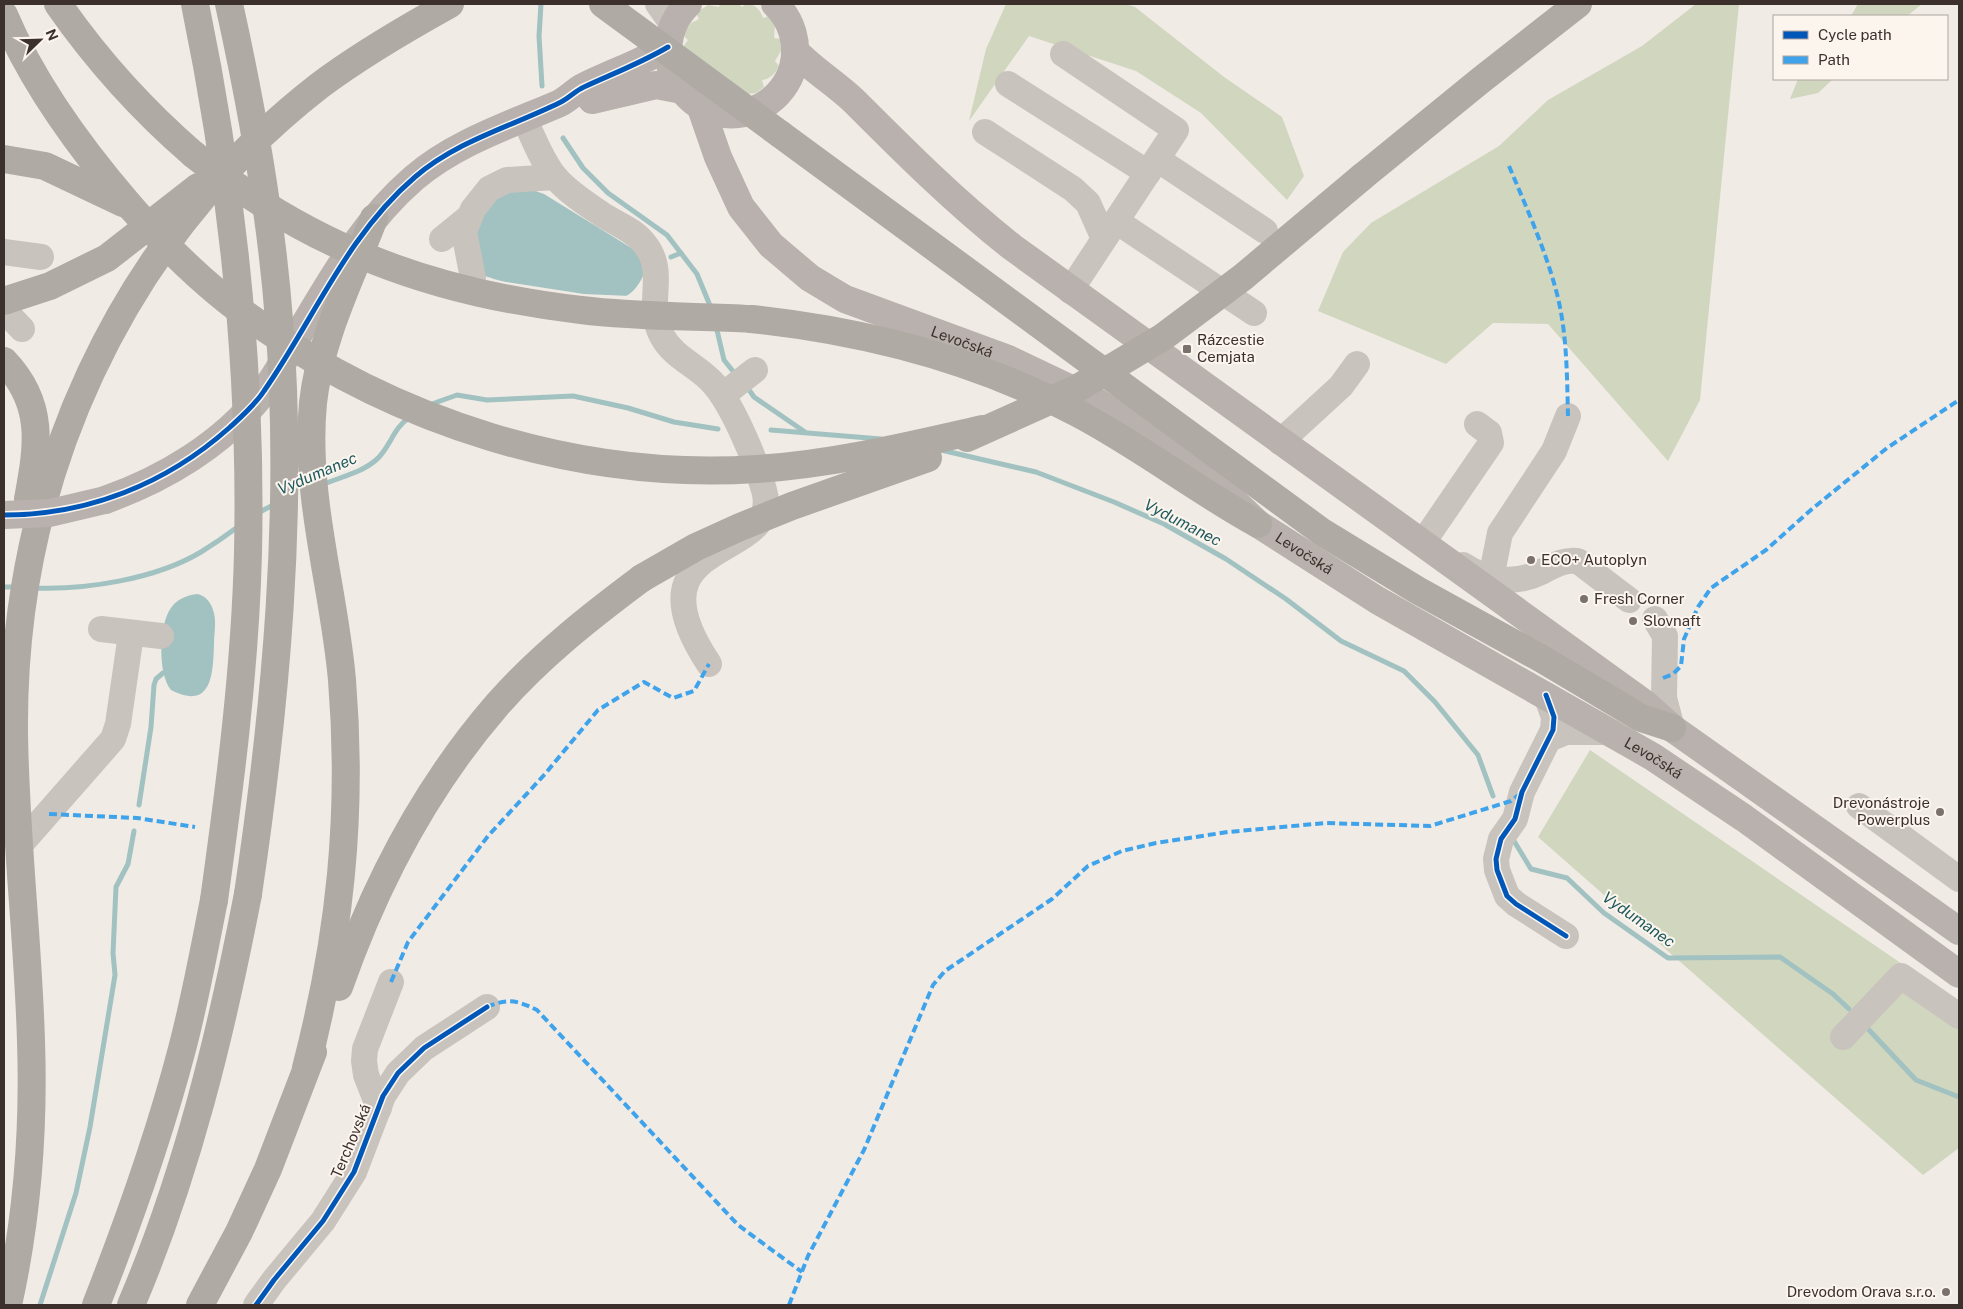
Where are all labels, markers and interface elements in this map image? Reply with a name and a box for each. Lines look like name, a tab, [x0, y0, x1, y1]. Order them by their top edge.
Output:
north arrow	[15, 15, 65, 65]
legend	[1773, 15, 1948, 80]
text: Cycle path	[1818, 26, 1892, 43]
text: N	[42, 27, 61, 43]
text: Path	[1818, 51, 1850, 68]
street label: Levočská	[929, 322, 995, 361]
place label: Rázcestie Cemjata	[1197, 331, 1264, 365]
marker: Rázcestie Cemjata	[1181, 343, 1193, 355]
water label: Vydumanec	[275, 448, 360, 499]
water label: Vydumanec	[1141, 495, 1225, 550]
street label: Levočská	[1272, 528, 1336, 578]
place label: ECO+ Autoplyn	[1541, 551, 1647, 568]
marker: ECO+ Autoplyn	[1525, 554, 1537, 566]
place label: Fresh Corner	[1594, 590, 1685, 607]
marker: Fresh Corner	[1578, 593, 1590, 605]
place label: Slovnaft	[1643, 612, 1701, 629]
marker: Slovnaft	[1627, 615, 1639, 627]
street label: Levočská	[1622, 734, 1686, 782]
place label: Drevonástroje Powerplus	[1833, 794, 1930, 828]
marker: Drevonástroje Powerplus	[1934, 806, 1946, 818]
water label: Vydumanec	[1599, 887, 1679, 951]
street label: Terchovská	[327, 1101, 374, 1180]
place label: Drevodom Orava s.r.o.	[1787, 1283, 1936, 1300]
marker: Drevodom Orava s.r.o.	[1940, 1286, 1952, 1298]

